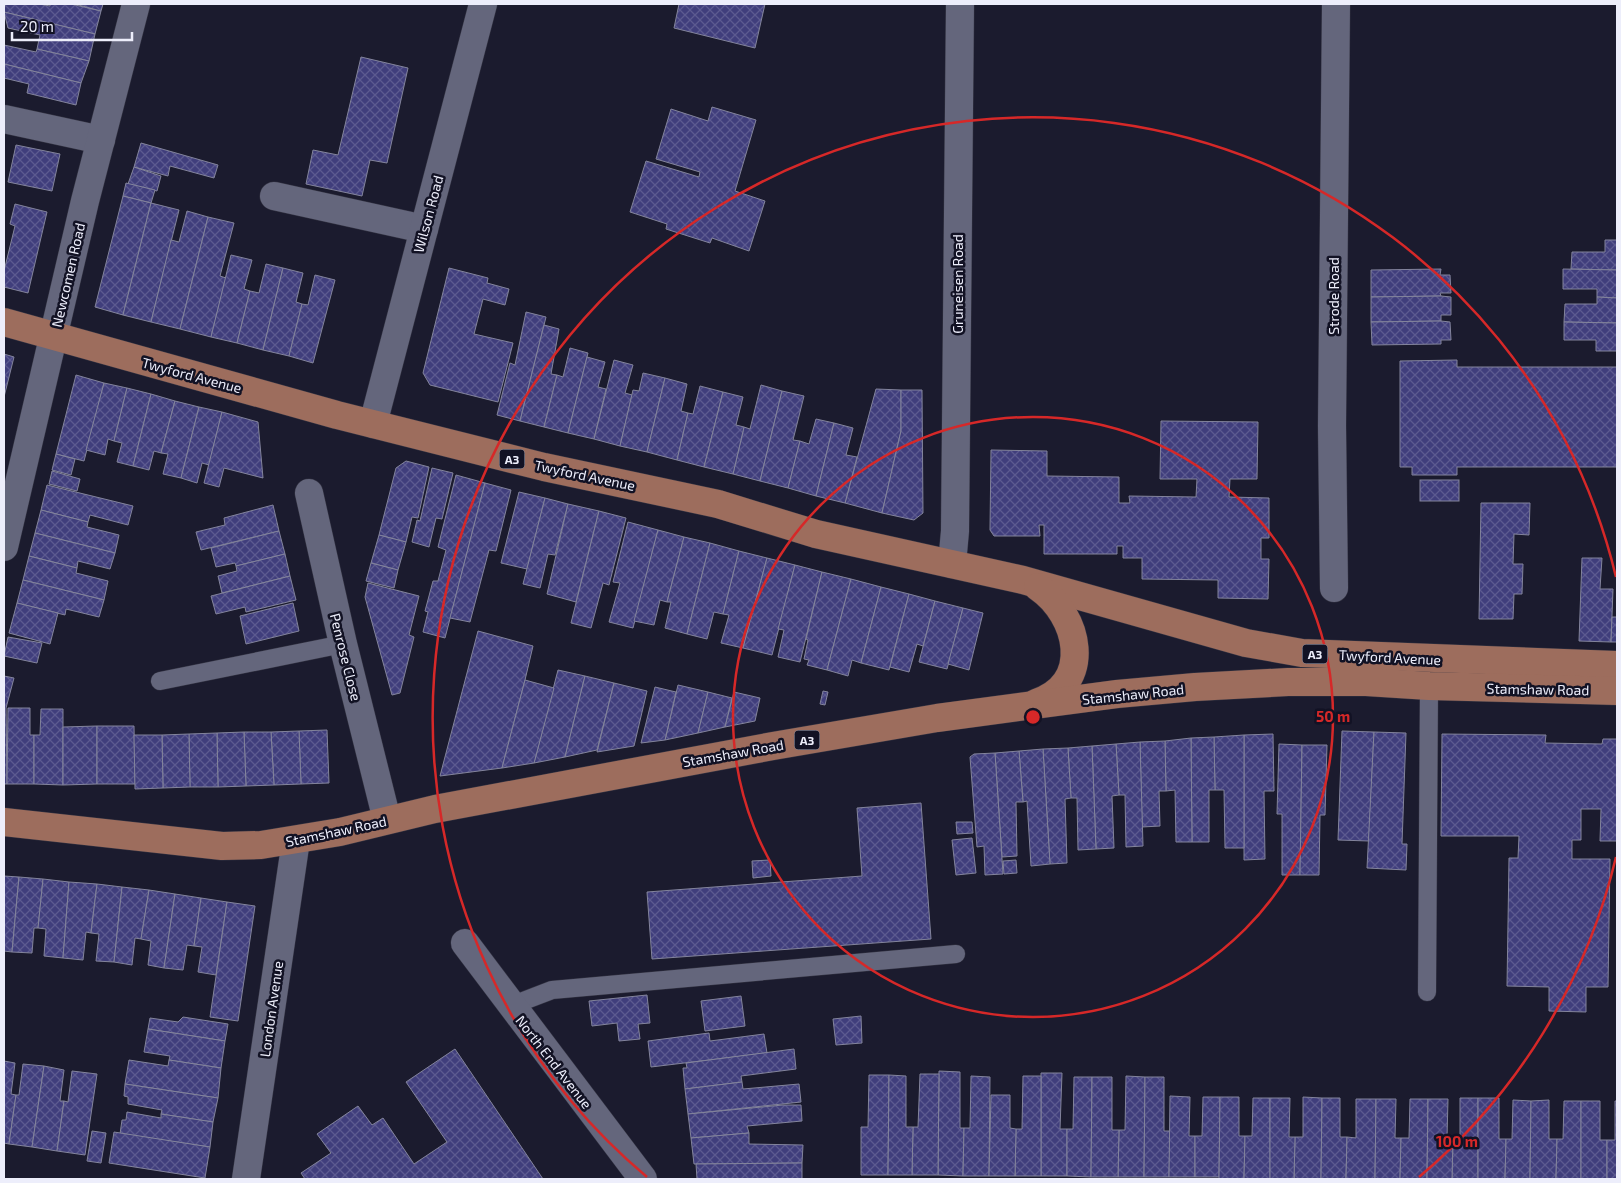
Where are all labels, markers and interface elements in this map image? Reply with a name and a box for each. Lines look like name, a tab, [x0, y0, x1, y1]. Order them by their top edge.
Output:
scale bar	[12, 10, 132, 42]
text: 20 m	[20, 17, 54, 35]
street label: Wilson Road	[410, 173, 446, 255]
street label: Newcomen Road	[48, 221, 88, 329]
street label: Gruneisen Road	[949, 234, 966, 334]
street label: Strode Road	[1325, 257, 1342, 335]
street label: Twyford Avenue	[140, 354, 244, 396]
road number: A3	[500, 449, 524, 468]
street label: Twyford Avenue	[533, 456, 637, 494]
street label: Penrose Close	[327, 611, 365, 703]
road number: A3	[1302, 644, 1328, 664]
street label: Twyford Avenue	[1338, 646, 1442, 668]
street label: Stamshaw Road	[1081, 680, 1185, 708]
street label: Stamshaw Road	[1487, 680, 1589, 698]
text: 50 m	[1316, 707, 1350, 725]
centre of rings	[1024, 708, 1042, 726]
road number: A3	[794, 730, 820, 750]
street label: Stamshaw Road	[681, 736, 785, 770]
street label: Stamshaw Road	[284, 812, 388, 850]
street label: London Avenue	[256, 960, 286, 1058]
street label: North End Avenue	[512, 1012, 596, 1112]
text: 100 m	[1436, 1132, 1478, 1150]

